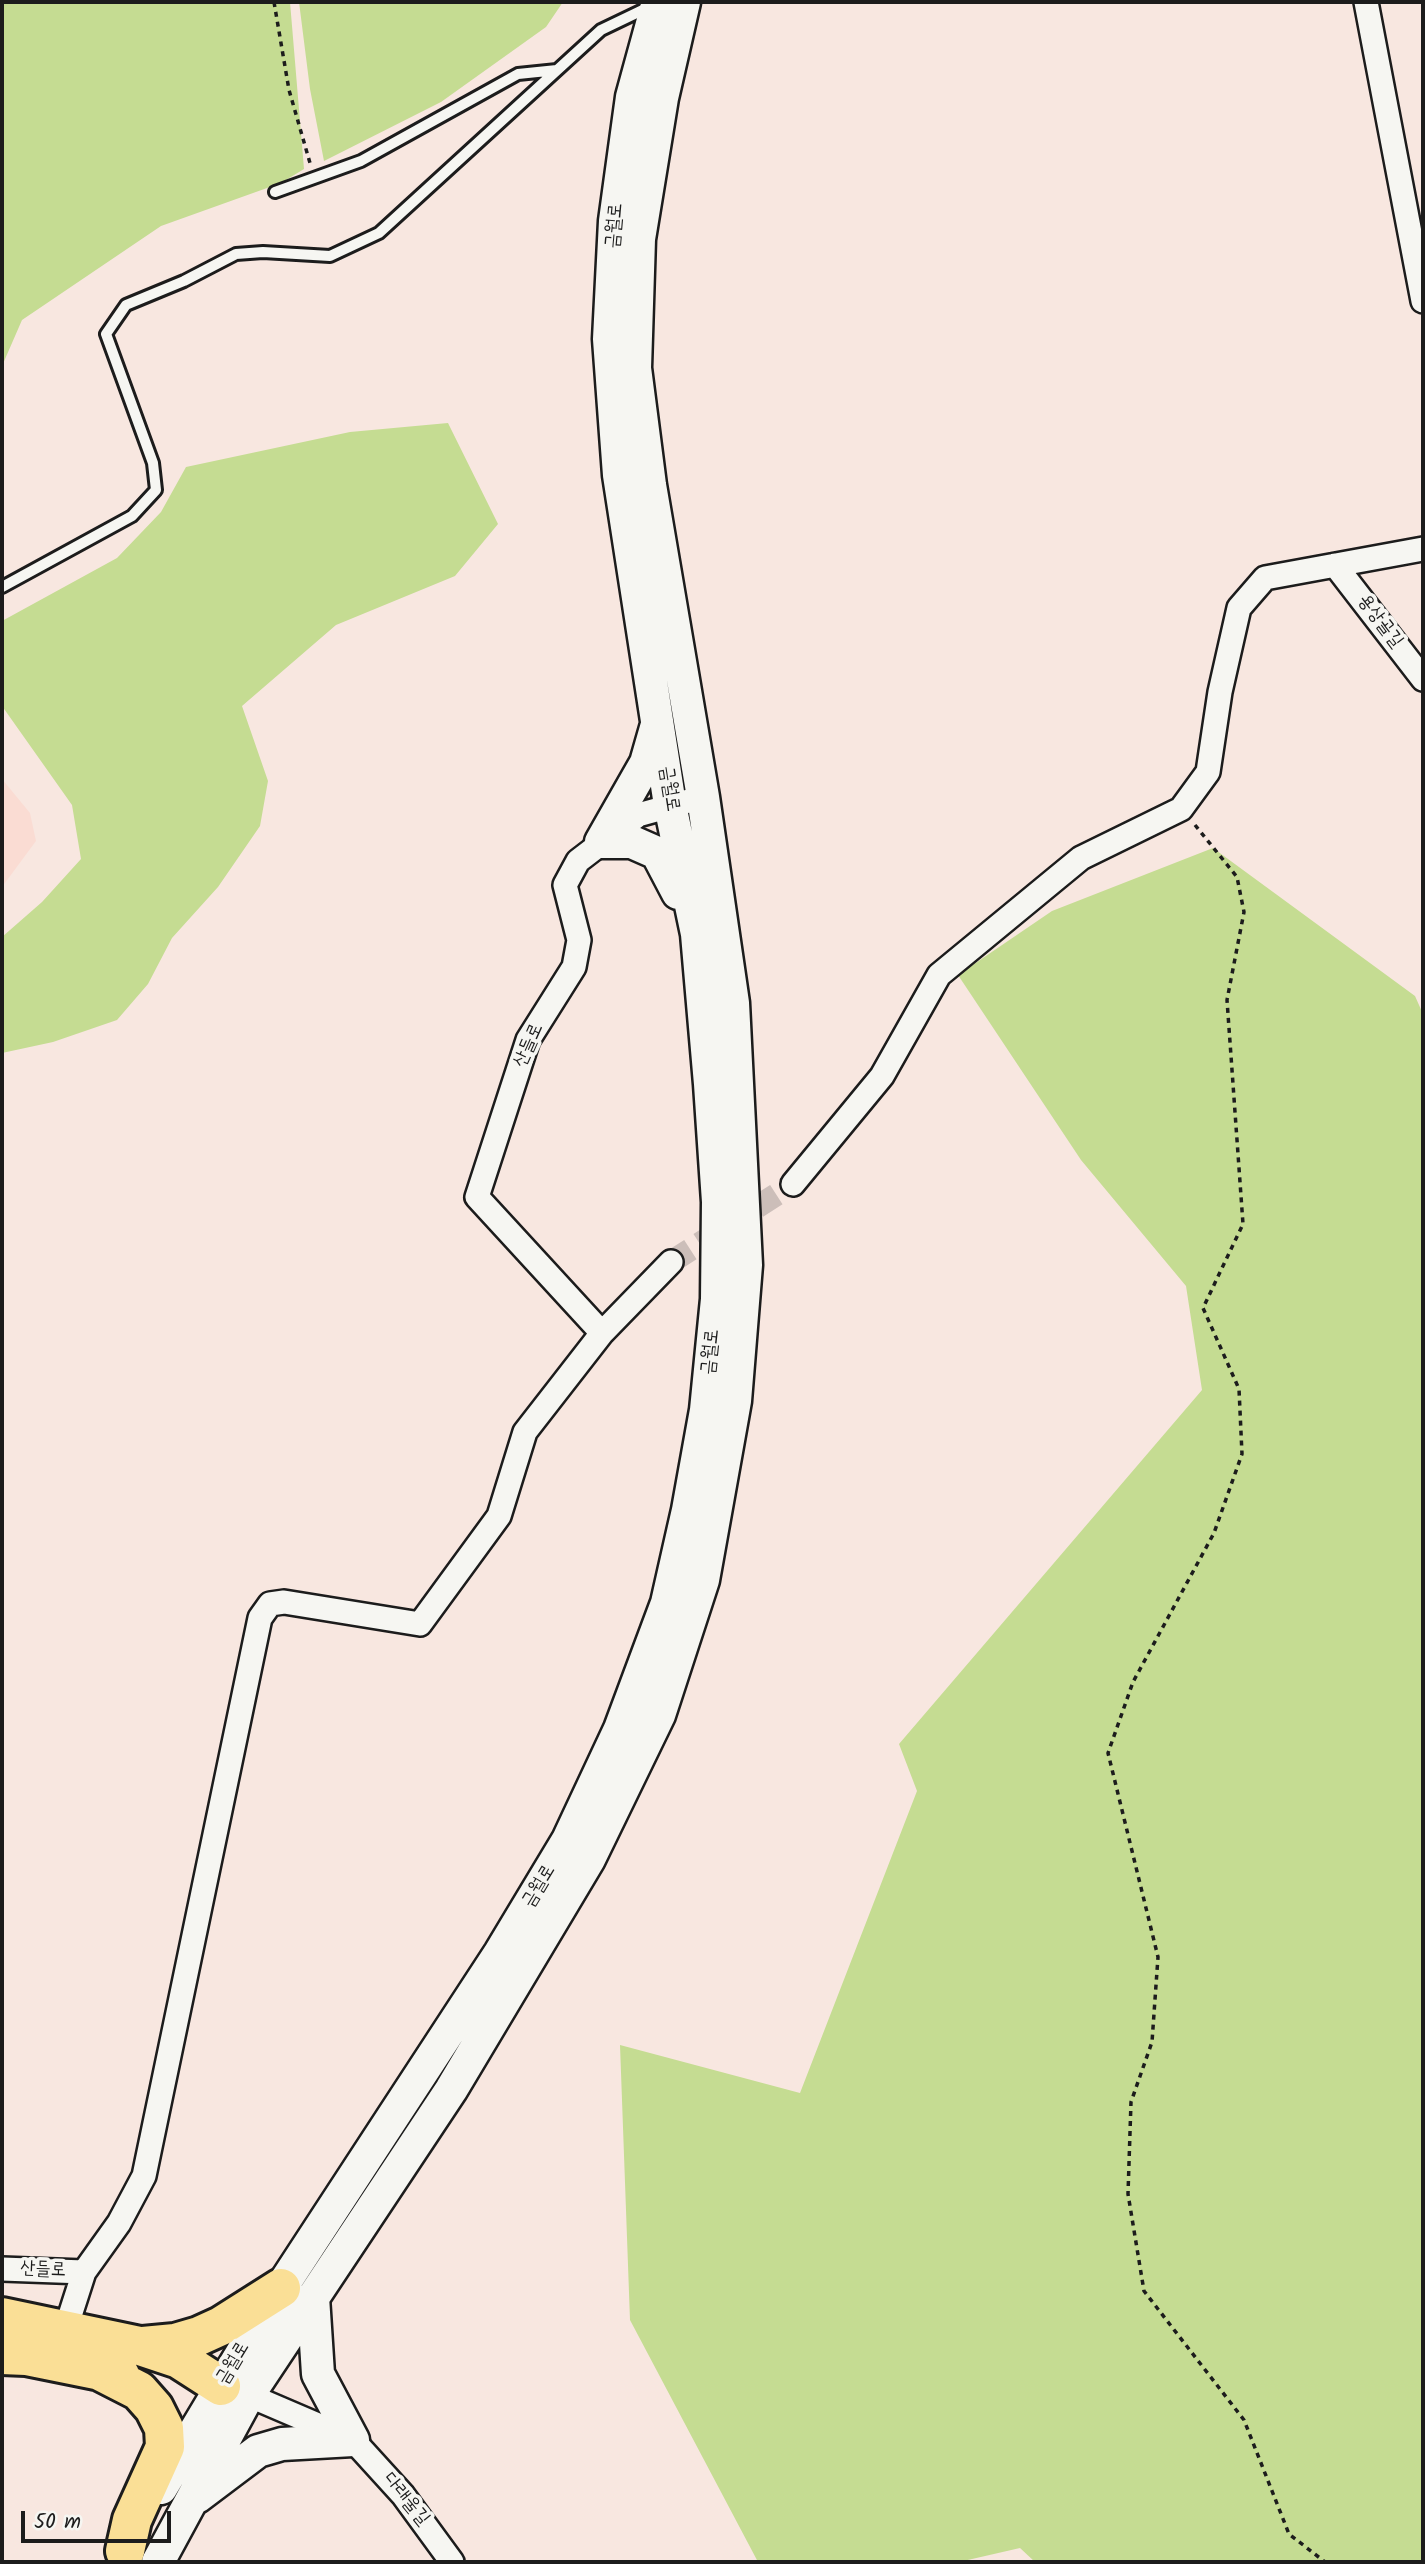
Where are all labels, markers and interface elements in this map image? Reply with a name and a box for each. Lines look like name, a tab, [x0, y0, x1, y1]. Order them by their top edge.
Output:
street label: 금월로	[603, 202, 629, 250]
street label: 용상골길	[1351, 591, 1407, 653]
street label: 금월로	[653, 765, 683, 813]
street label: 산들로	[510, 1020, 550, 1072]
street label: 금월로	[698, 1328, 726, 1376]
street label: 금월로	[518, 1861, 562, 1913]
street label: 산들로	[20, 2259, 66, 2283]
street label: 금월로	[212, 2338, 256, 2390]
street label: 다래울길	[377, 2469, 433, 2531]
scale bar	[24, 2498, 175, 2542]
text: 50 m	[34, 2506, 81, 2539]

